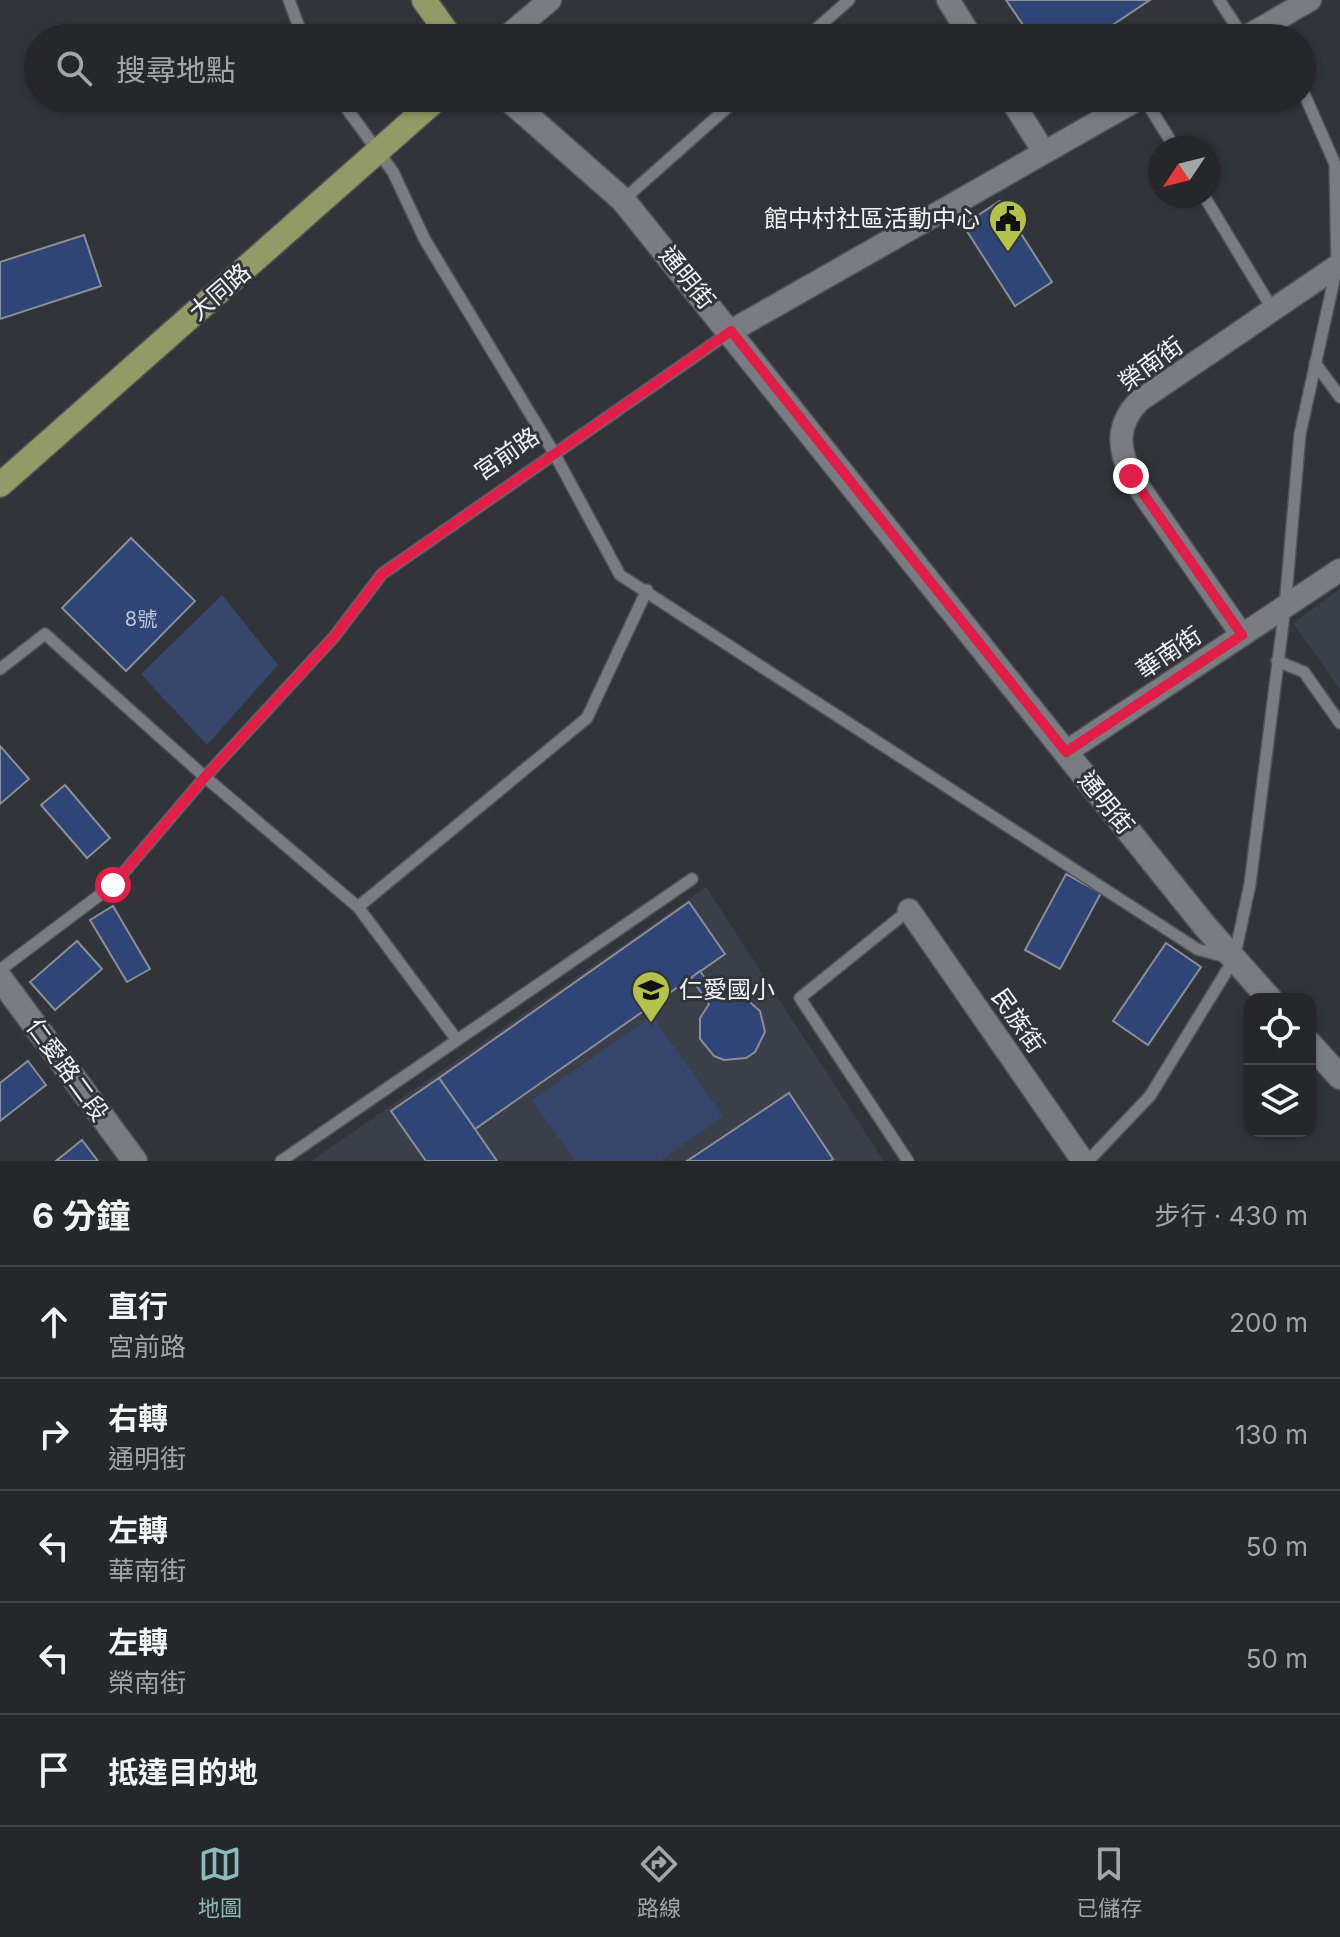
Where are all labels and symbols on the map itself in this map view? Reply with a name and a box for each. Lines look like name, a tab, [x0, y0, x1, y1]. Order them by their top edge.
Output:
north arrow	[1148, 136, 1220, 208]
public building icon: 館中村社區活動中心	[987, 198, 1029, 253]
place label: 館中村社區活動中心	[764, 204, 980, 233]
street label: 通明街	[653, 241, 721, 315]
street label: 大同路	[183, 257, 256, 326]
street label: 榮南街	[1113, 331, 1188, 396]
street label: 宮前路	[469, 421, 545, 486]
route end	[1113, 458, 1149, 494]
house number: 8號	[125, 607, 157, 631]
street label: 華南街	[1131, 620, 1207, 685]
street label: 通明街	[1072, 766, 1140, 840]
route start	[95, 867, 131, 903]
school or university icon: 仁愛國小	[630, 969, 672, 1024]
place label: 仁愛國小	[679, 975, 775, 1004]
street label: 民族街	[986, 983, 1051, 1059]
street label: 仁愛路二段	[20, 1013, 114, 1127]

